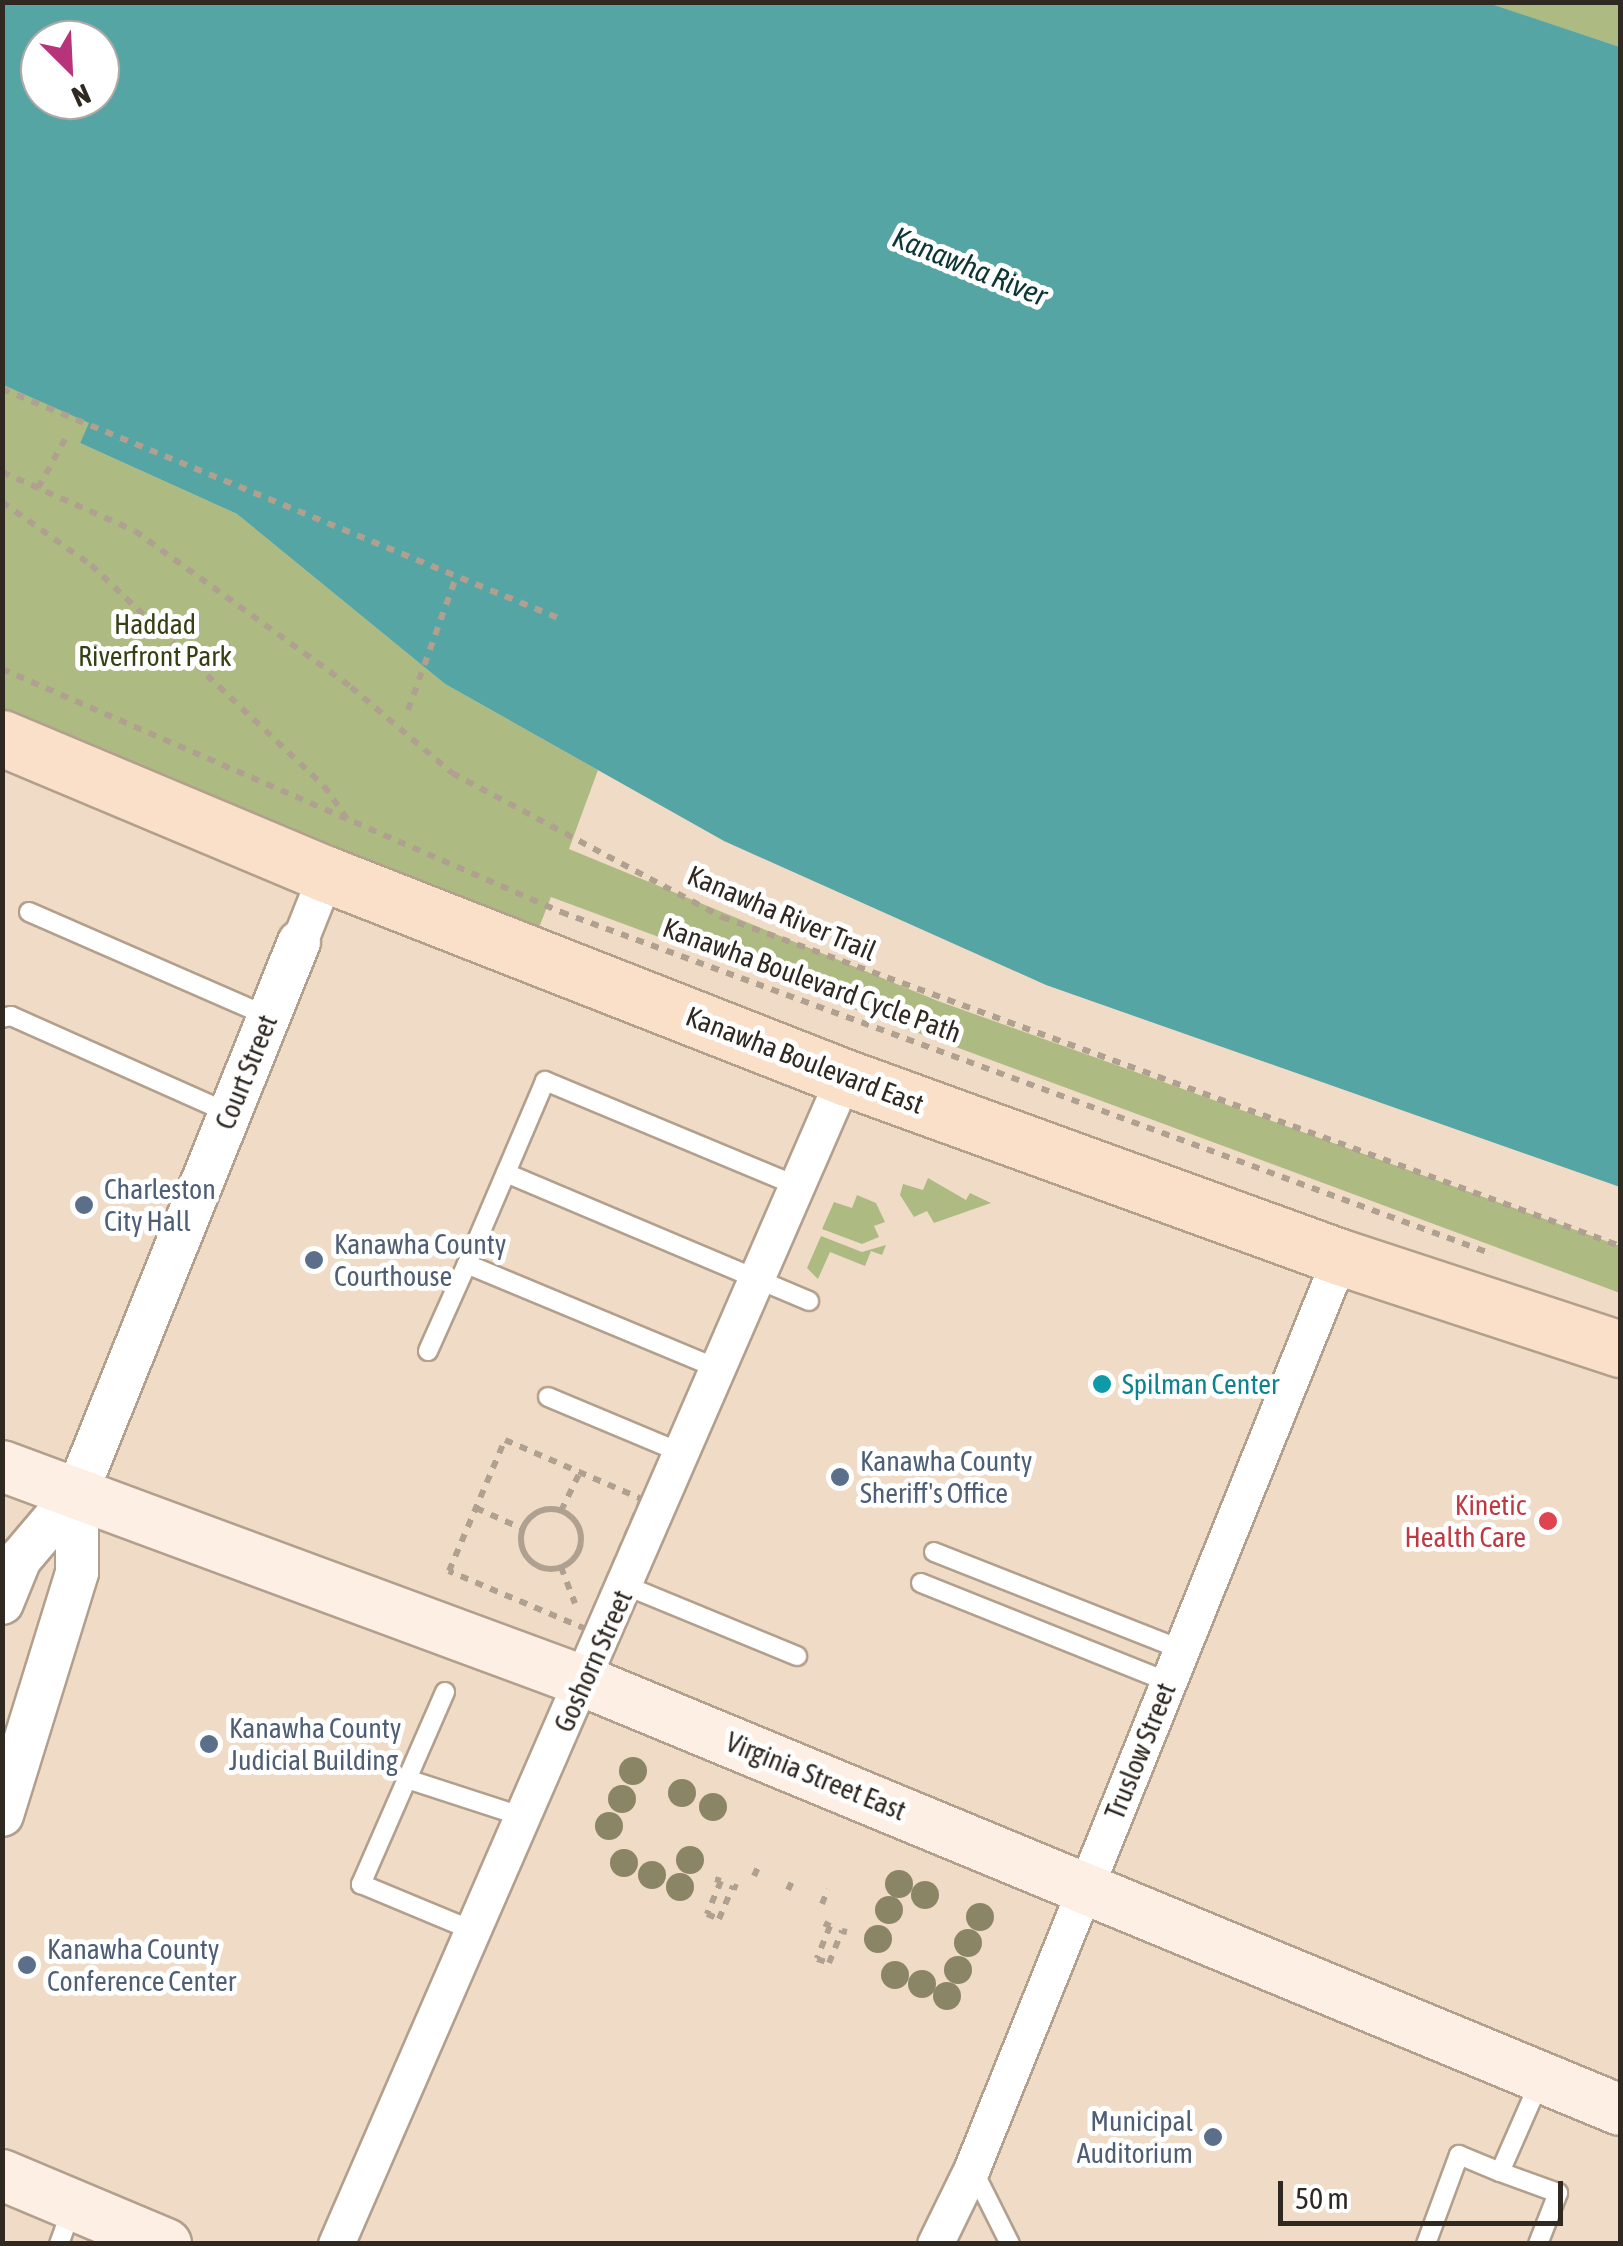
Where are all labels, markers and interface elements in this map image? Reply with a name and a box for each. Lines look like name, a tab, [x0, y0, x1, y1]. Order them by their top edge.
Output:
north arrow	[20, 20, 120, 120]
text: N	[67, 78, 95, 114]
water label: Kanawha River	[887, 219, 1053, 313]
park label: Haddad Riverfront Park	[78, 607, 232, 673]
street label: Kanawha River Trail	[683, 858, 881, 968]
street label: Kanawha Boulevard Cycle Path	[658, 910, 966, 1050]
street label: Kanawha Boulevard East	[681, 999, 929, 1121]
street label: Court Street	[208, 1010, 284, 1134]
place label: Charleston City Hall	[104, 1172, 216, 1238]
marker: Charleston City Hall	[73, 1194, 95, 1216]
place label: Kanawha County Courthouse	[334, 1227, 506, 1293]
marker: Kanawha County Courthouse	[303, 1249, 325, 1271]
place label: Spilman Center	[1122, 1367, 1279, 1401]
marker: Spilman Center	[1091, 1373, 1113, 1395]
place label: Kanawha County Sheriff's Office	[860, 1444, 1032, 1510]
marker: Kanawha County Sheriff's Office	[829, 1466, 851, 1488]
place label: Kinetic Health Care	[1405, 1488, 1526, 1554]
marker: Kinetic Health Care	[1535, 1508, 1561, 1534]
street label: Goshorn Street	[547, 1585, 639, 1737]
street label: Truslow Street	[1097, 1678, 1183, 1824]
place label: Kanawha County Judicial Building	[229, 1711, 401, 1777]
street label: Virginia Street East	[721, 1725, 911, 1827]
marker: Kanawha County Judicial Building	[198, 1733, 220, 1755]
place label: Kanawha County Conference Center	[47, 1932, 236, 1998]
marker: Kanawha County Conference Center	[16, 1954, 38, 1976]
place label: Municipal Auditorium	[1077, 2104, 1193, 2170]
marker: Municipal Auditorium	[1202, 2126, 1224, 2148]
scale bar	[1283, 2161, 1568, 2223]
text: 50 m	[1295, 2181, 1349, 2215]

